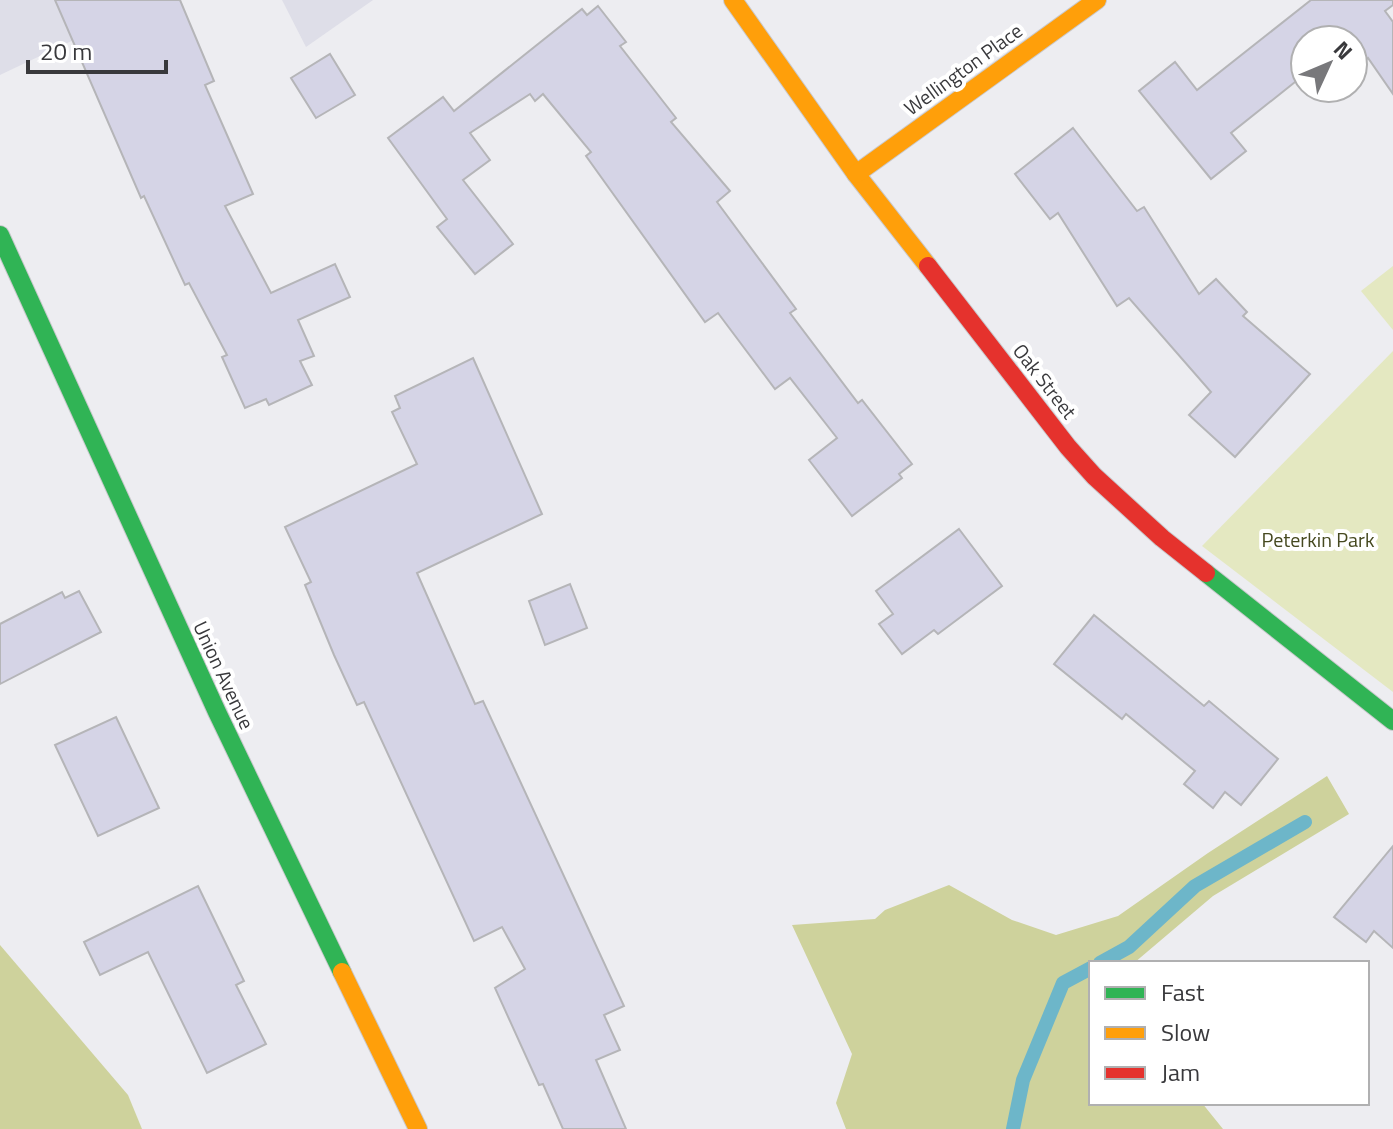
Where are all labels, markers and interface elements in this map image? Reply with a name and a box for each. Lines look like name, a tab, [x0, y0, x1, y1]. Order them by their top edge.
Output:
street label: Wellington Place	[897, 15, 1029, 123]
scale bar	[28, 24, 166, 74]
north arrow	[1289, 24, 1369, 104]
text: 20 m	[40, 33, 92, 69]
text: N	[1326, 33, 1361, 67]
street label: Oak Street	[1005, 336, 1085, 426]
park label: Peterkin Park	[1261, 524, 1375, 555]
street label: Union Avenue	[185, 616, 263, 734]
legend	[1089, 961, 1369, 1105]
text: Fast	[1161, 974, 1205, 1010]
text: Slow	[1161, 1014, 1210, 1050]
text: Jam	[1161, 1054, 1200, 1090]

